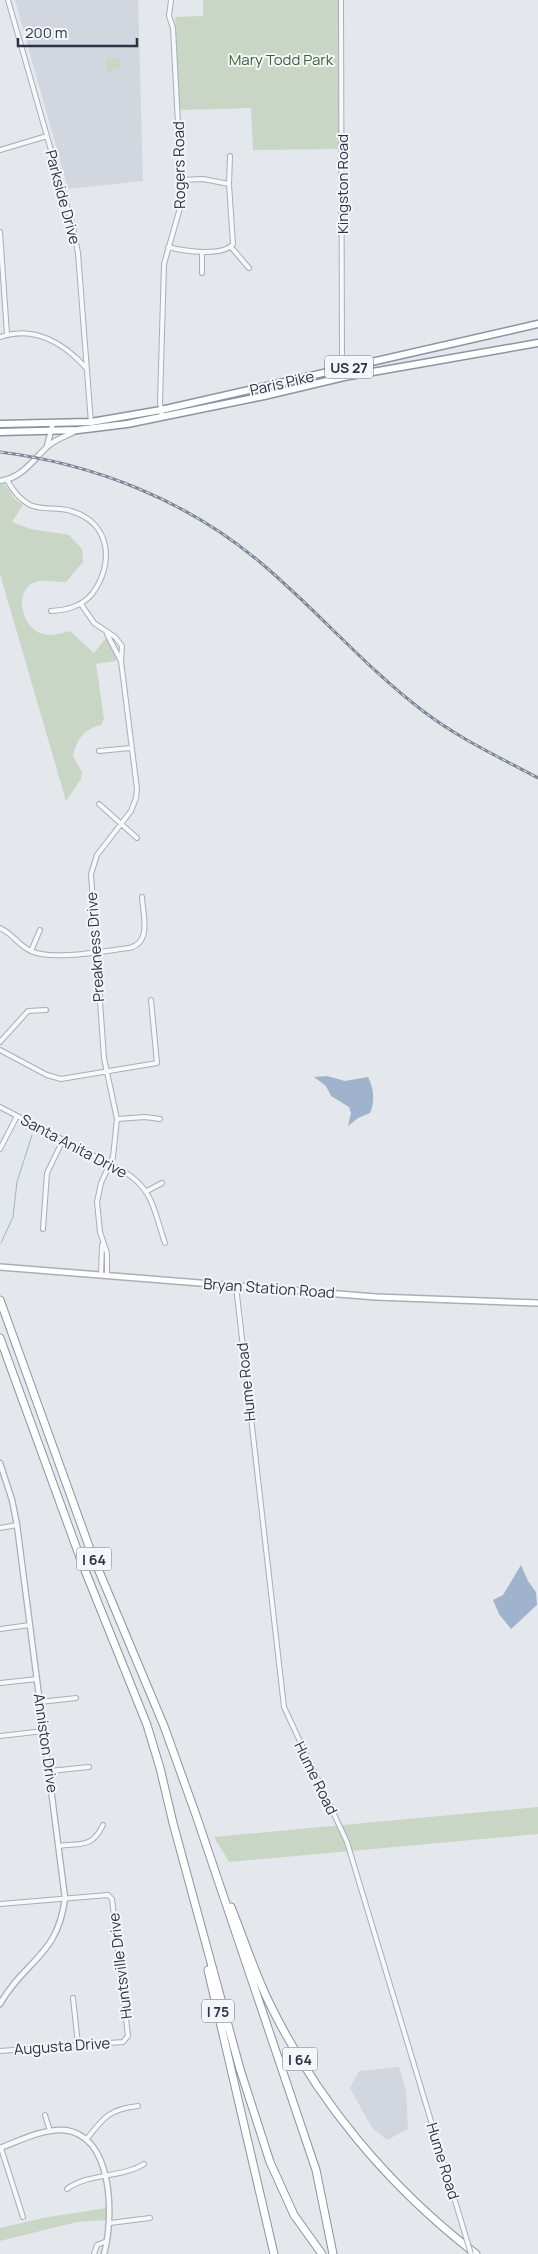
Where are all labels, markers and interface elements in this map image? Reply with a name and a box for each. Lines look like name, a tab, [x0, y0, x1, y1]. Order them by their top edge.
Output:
scale bar	[18, 15, 136, 47]
text: 200 m	[25, 22, 68, 43]
park label: Mary Todd Park	[229, 49, 334, 70]
street label: Rogers Road	[168, 121, 190, 209]
street label: Kingston Road	[332, 134, 353, 234]
street label: Parkside Drive	[40, 148, 86, 247]
road number: US 27	[325, 356, 373, 378]
street label: Paris Pike	[248, 365, 316, 401]
street label: Preakness Drive	[81, 891, 109, 1003]
street label: Santa Anita Drive	[17, 1109, 131, 1183]
street label: Bryan Station Road	[203, 1273, 335, 1303]
street label: Hume Road	[231, 1342, 261, 1422]
road number: I 64	[76, 1548, 112, 1570]
street label: Anniston Drive	[29, 1692, 63, 1794]
street label: Hume Road	[289, 1738, 343, 1818]
street label: Huntsville Drive	[103, 1912, 137, 2020]
road number: I 75	[202, 2000, 234, 2022]
street label: Augusta Drive	[13, 2032, 111, 2060]
road number: I 64	[282, 2048, 318, 2070]
street label: Hume Road	[421, 2120, 465, 2202]

